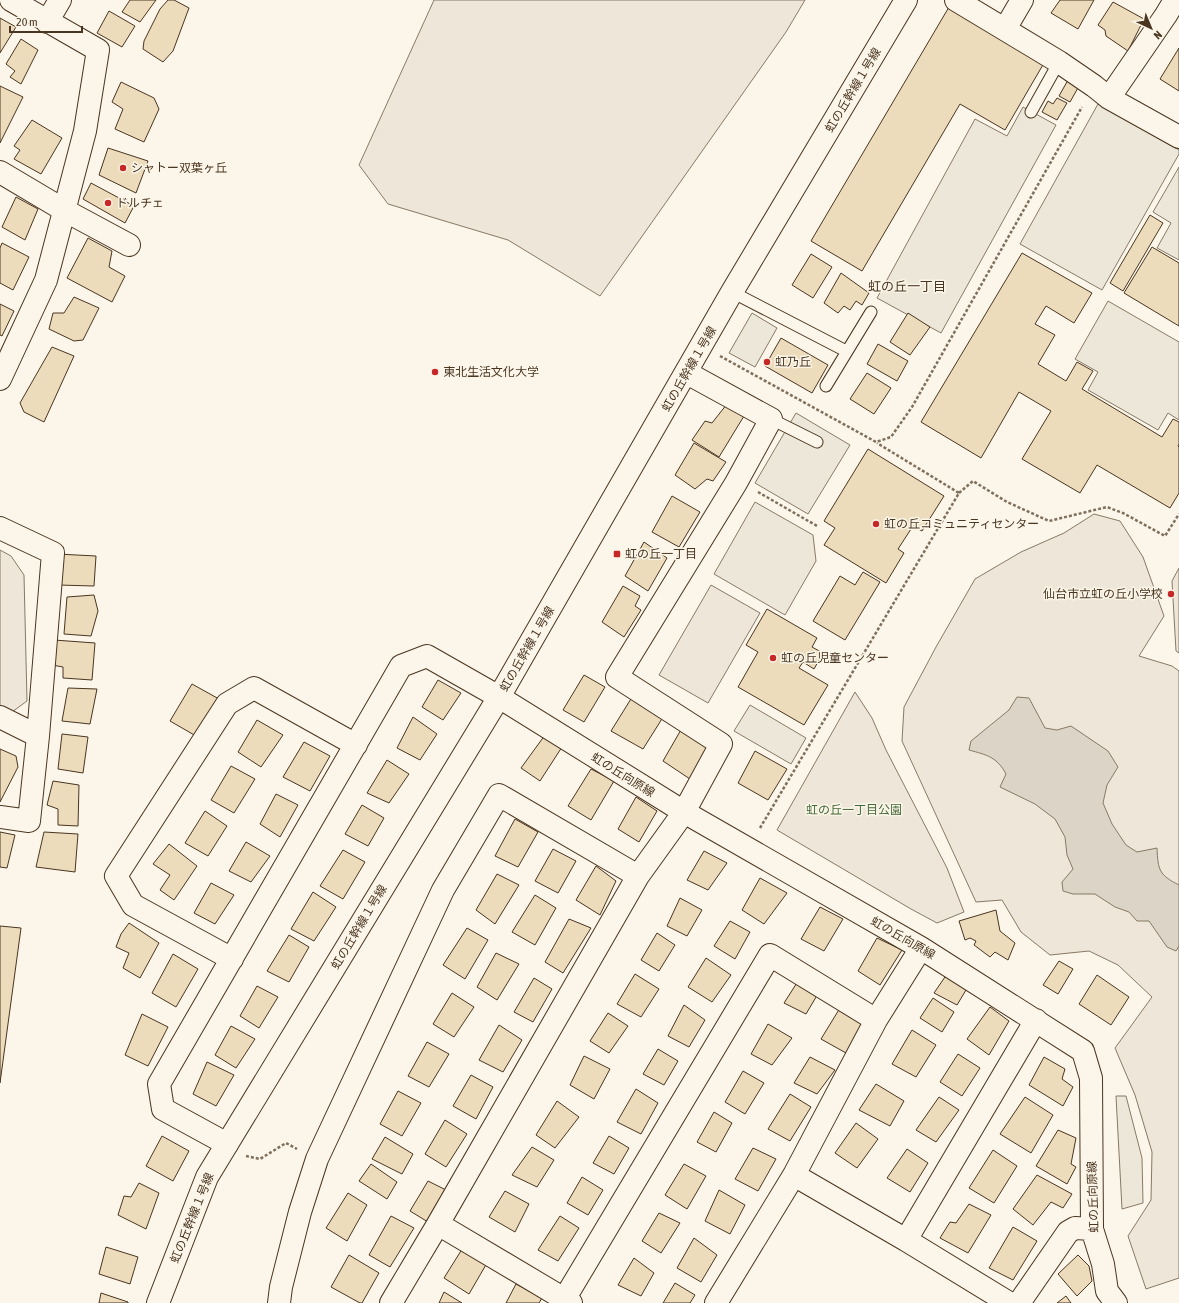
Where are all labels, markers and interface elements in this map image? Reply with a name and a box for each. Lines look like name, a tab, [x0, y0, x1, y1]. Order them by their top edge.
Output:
scale bar	[10, 8, 82, 34]
north arrow	[1131, 8, 1171, 48]
text: 20 m	[16, 15, 38, 29]
text: N	[1151, 29, 1164, 42]
street label: 虹の丘幹線１号線	[822, 45, 884, 135]
place label: シャトー双葉ヶ丘	[131, 161, 227, 175]
marker: シャトー双葉ヶ丘	[118, 163, 128, 173]
place label: ドルチェ	[116, 196, 164, 210]
marker: ドルチェ	[103, 198, 113, 208]
district label: 虹の丘一丁目	[868, 279, 946, 294]
street label: 虹の丘幹線１号線	[659, 324, 719, 414]
place label: 虹乃丘	[775, 355, 811, 369]
marker: 虹乃丘	[762, 357, 772, 367]
place label: 東北生活文化大学	[443, 365, 539, 379]
marker: 東北生活文化大学	[430, 367, 440, 377]
place label: 虹の丘コミュニティセンター	[884, 517, 1039, 531]
marker: 虹の丘コミュニティセンター	[871, 519, 881, 529]
place label: 虹の丘一丁目	[625, 547, 697, 561]
marker: 虹の丘一丁目	[612, 549, 622, 559]
place label: 仙台市立虹の丘小学校	[1043, 587, 1163, 601]
marker: 仙台市立虹の丘小学校	[1166, 589, 1176, 599]
street label: 虹の丘幹線１号線	[497, 604, 557, 694]
place label: 虹の丘児童センター	[781, 651, 889, 665]
marker: 虹の丘児童センター	[768, 653, 778, 663]
street label: 虹の丘向原線	[589, 750, 657, 800]
park label: 虹の丘一丁目公園	[806, 803, 902, 817]
street label: 虹の丘幹線１号線	[328, 882, 390, 972]
street label: 虹の丘向原線	[868, 914, 938, 962]
street label: 虹の丘向原線	[1085, 1161, 1101, 1233]
street label: 虹の丘幹線１号線	[168, 1171, 216, 1265]

